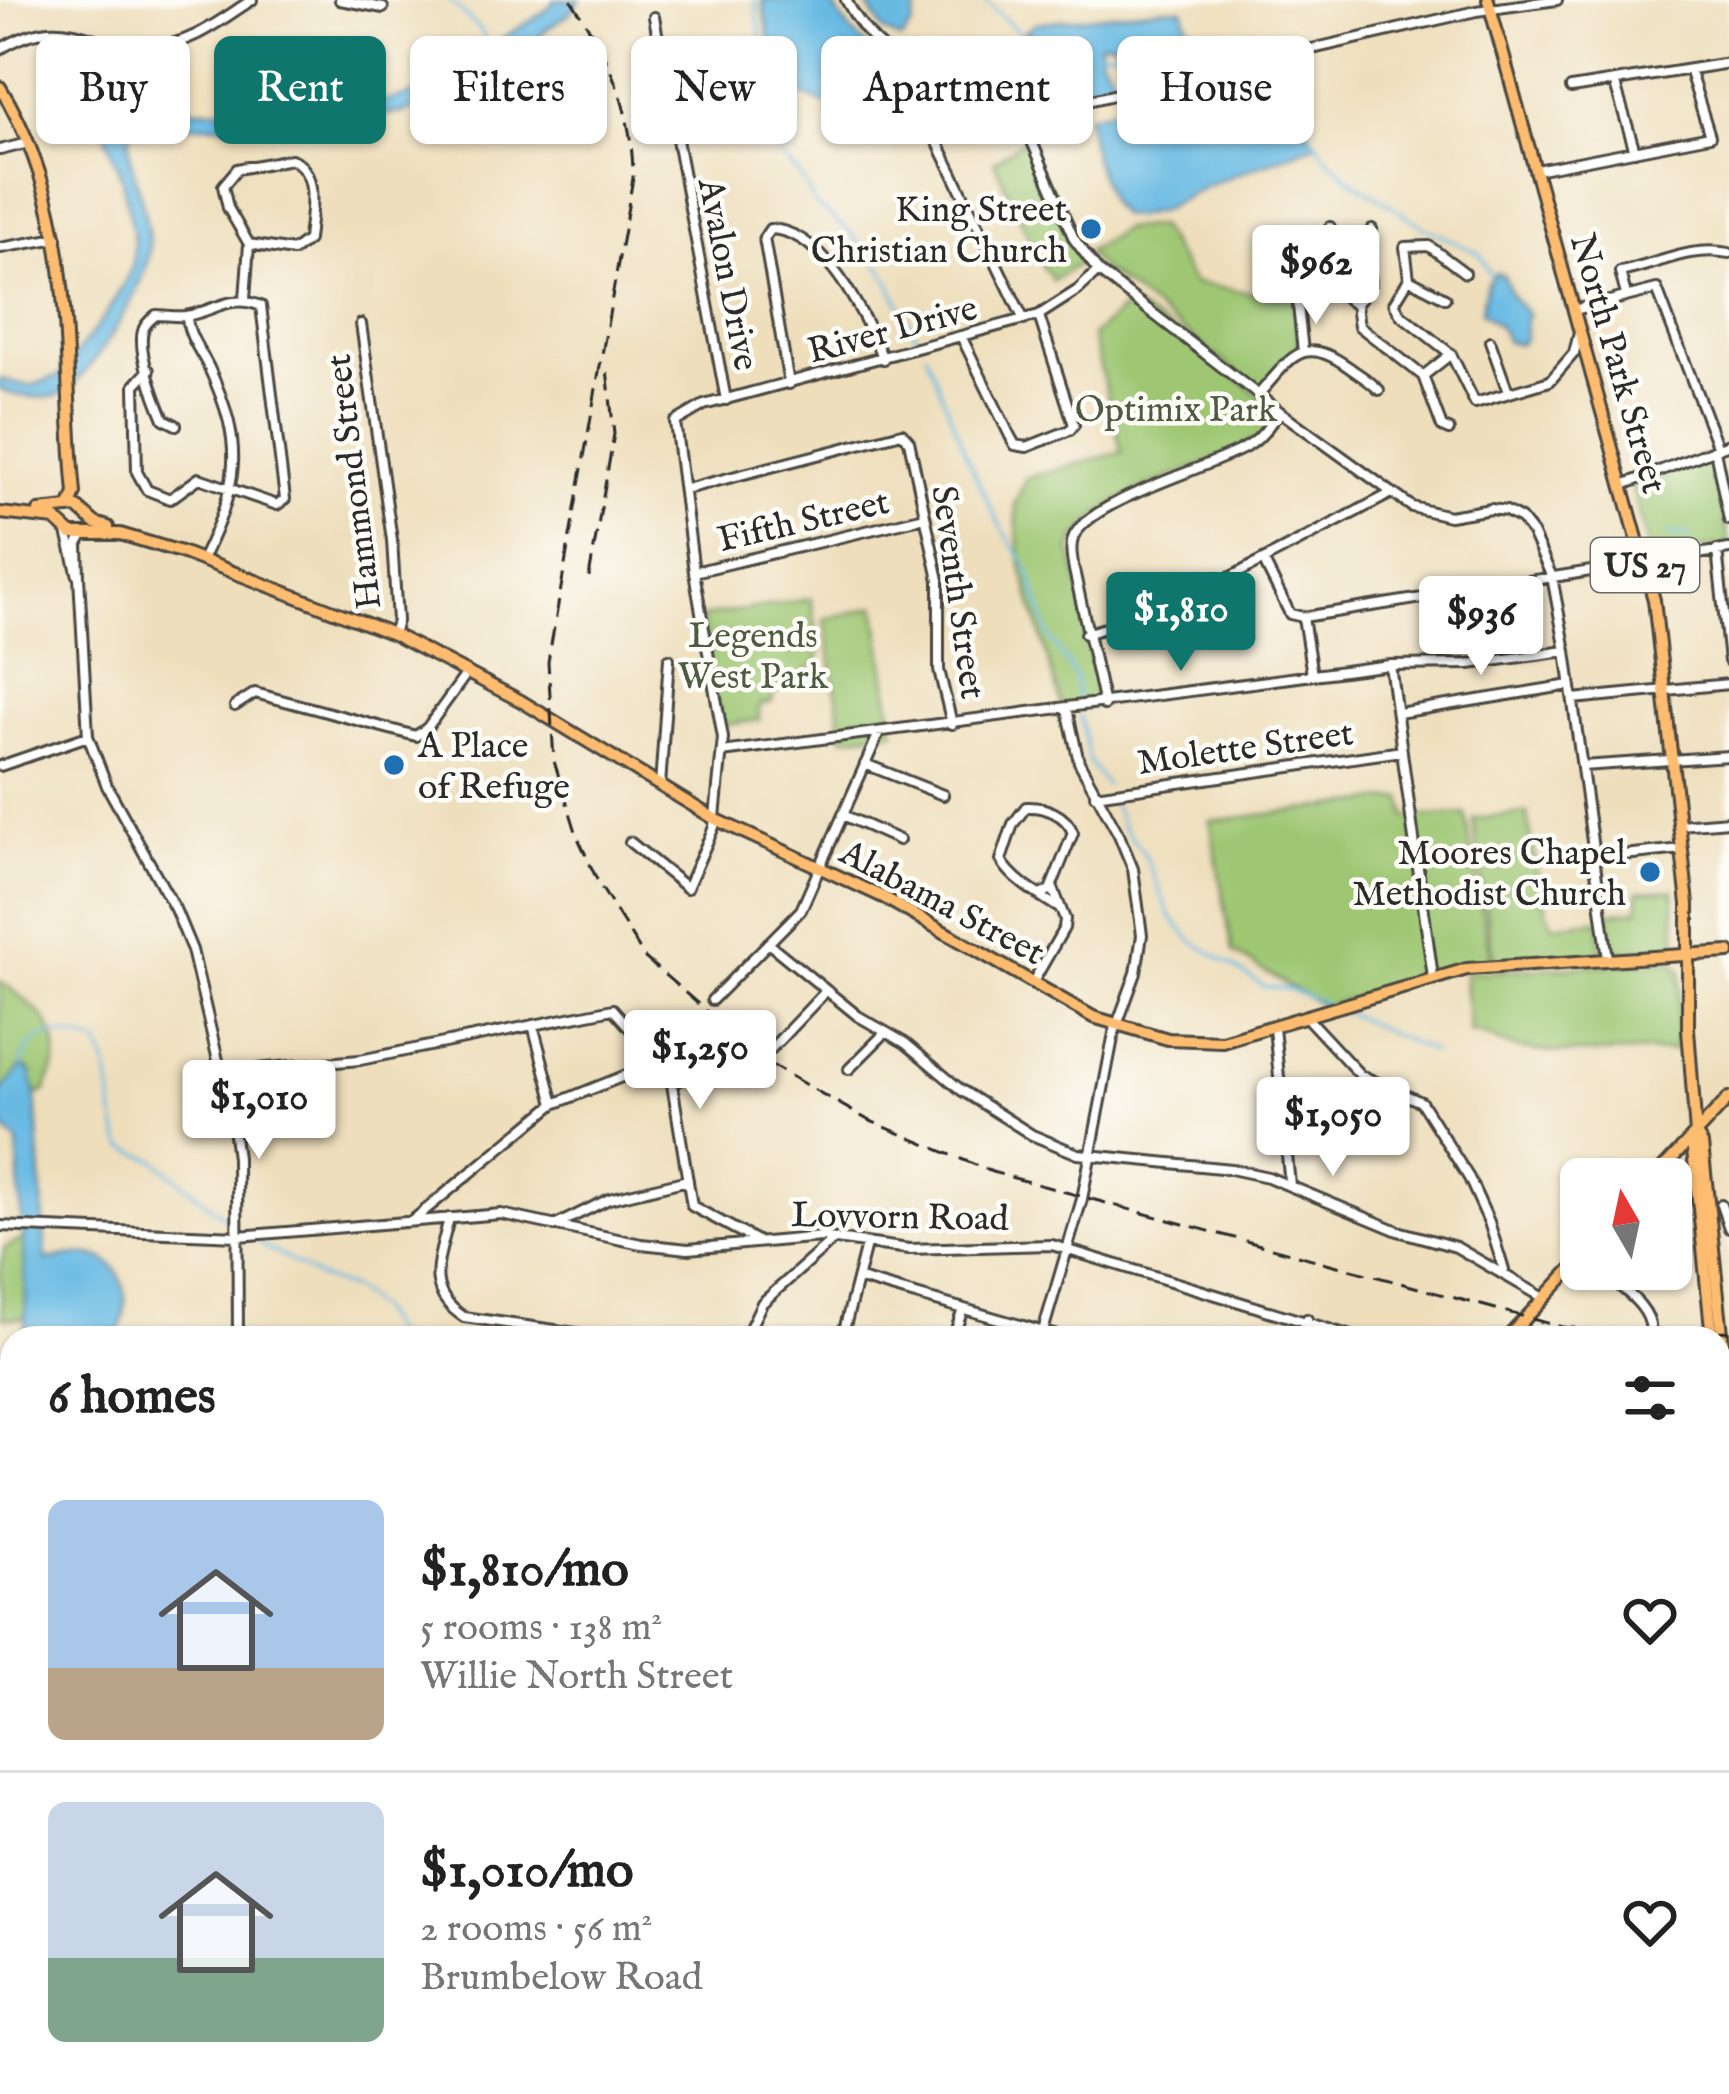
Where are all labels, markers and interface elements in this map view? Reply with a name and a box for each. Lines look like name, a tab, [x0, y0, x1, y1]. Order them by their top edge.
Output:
chip: Buy	[36, 36, 190, 144]
chip: Rent	[214, 36, 386, 144]
chip: Filters	[410, 36, 607, 144]
chip: New	[631, 36, 797, 144]
chip: Apartment	[821, 36, 1093, 144]
chip: House	[1117, 36, 1314, 144]
street label: Avalon Drive	[686, 174, 768, 375]
place label: King Street Christian Church	[811, 188, 1067, 275]
marker: King Street Christian Church	[1078, 216, 1104, 242]
pin: $962	[1245, 225, 1387, 327]
street label: North Park Street	[1558, 229, 1676, 499]
text: $962	[1279, 239, 1353, 288]
street label: River Drive	[803, 286, 983, 376]
street label: Hammond Street	[316, 351, 393, 612]
park label: Optimix Park	[1075, 388, 1278, 434]
street label: Fifth Street	[714, 480, 894, 564]
street label: Seventh Street	[919, 483, 995, 702]
road number: US 27	[1591, 538, 1699, 592]
pin: $1,810	[1083, 572, 1279, 674]
pin: $936	[1410, 576, 1552, 678]
text: $1,810	[1133, 586, 1229, 635]
text: $936	[1446, 590, 1516, 639]
park label: Legends West Park	[678, 614, 829, 701]
street label: Molette Street	[1135, 711, 1356, 787]
place label: A Place of Refuge	[417, 724, 570, 811]
marker: A Place of Refuge	[381, 752, 407, 778]
street label: Alabama Street	[830, 830, 1052, 977]
place label: Moores Chapel Methodist Church	[1352, 831, 1626, 918]
marker: Moores Chapel Methodist Church	[1637, 859, 1663, 885]
pin: $1,250	[602, 1010, 798, 1112]
text: $1,250	[651, 1024, 749, 1073]
pin: $1,010	[161, 1060, 357, 1162]
text: $1,010	[210, 1074, 308, 1123]
pin: $1,050	[1235, 1077, 1431, 1179]
text: $1,050	[1284, 1091, 1382, 1140]
north arrow	[1560, 1158, 1692, 1290]
map controls	[1560, 1158, 1692, 1290]
street label: Lovvorn Road	[791, 1193, 1010, 1243]
icon: filters	[1617, 1365, 1683, 1431]
text: 6 homes	[48, 1366, 216, 1431]
text: $1,810/mo	[420, 1539, 629, 1604]
icon: home	[144, 1548, 288, 1692]
icon: heart	[1617, 1587, 1683, 1653]
text: 5 rooms · 138 m²	[420, 1604, 662, 1653]
text: Willie North Street	[420, 1653, 733, 1702]
text: $1,010/mo	[420, 1840, 633, 1905]
icon: home	[144, 1850, 288, 1994]
icon: heart	[1617, 1889, 1683, 1955]
text: 2 rooms · 56 m²	[420, 1905, 653, 1954]
text: Brumbelow Road	[420, 1954, 702, 2003]

